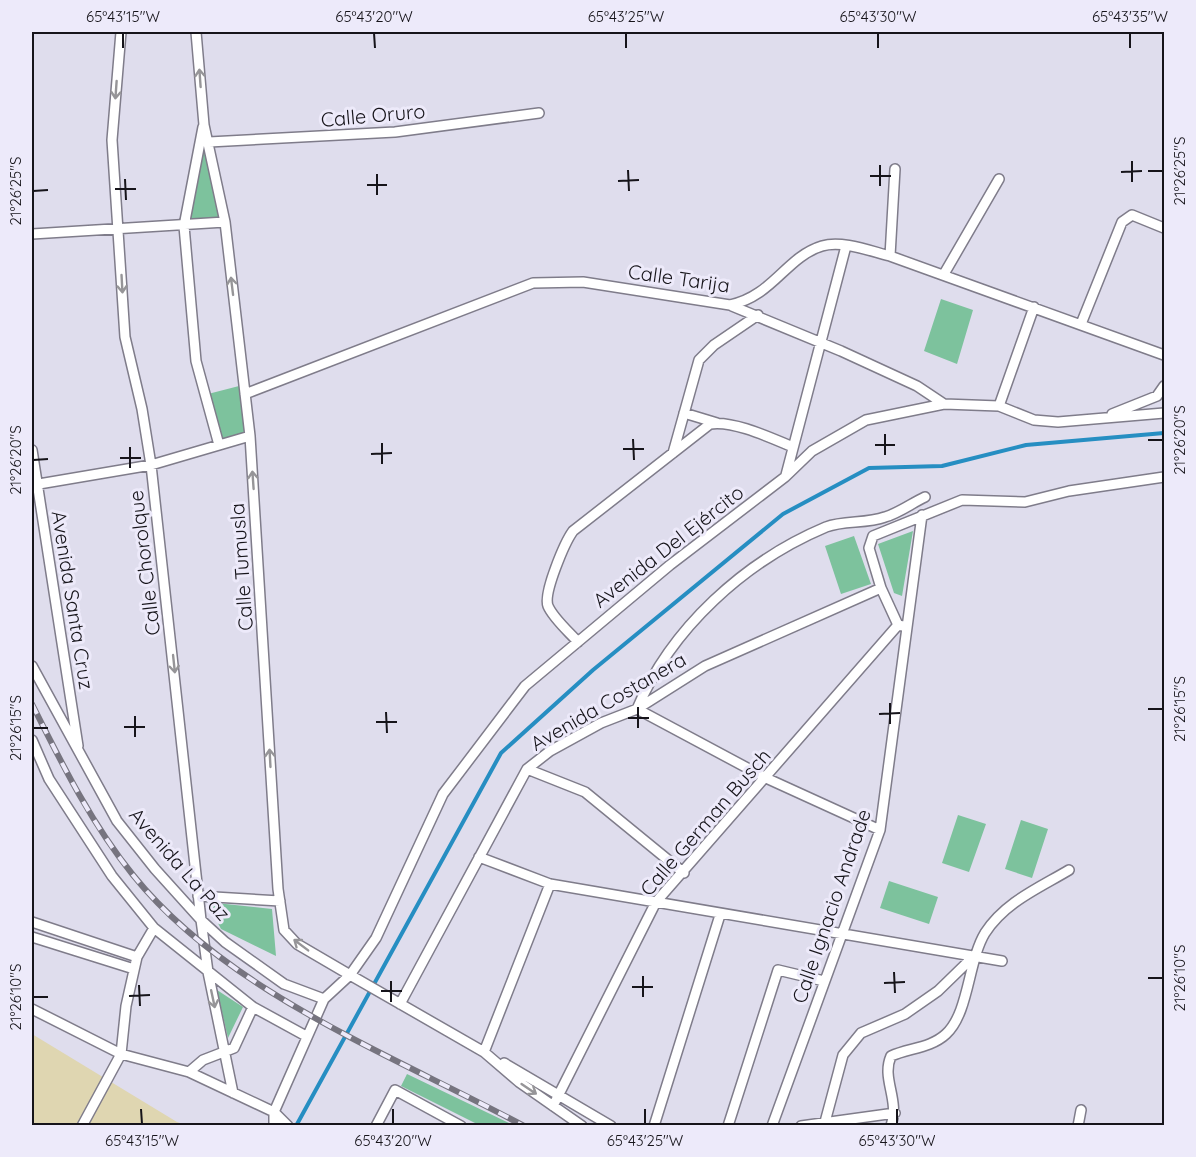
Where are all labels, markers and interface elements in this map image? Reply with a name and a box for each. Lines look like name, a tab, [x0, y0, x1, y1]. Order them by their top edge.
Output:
text: 65°43'15"W	[86, 7, 160, 26]
text: 65°43'20"W	[335, 7, 413, 26]
text: 65°43'25"W	[588, 7, 665, 26]
text: 65°43'30"W	[840, 7, 917, 26]
text: 65°43'35"W	[1092, 7, 1169, 26]
one-way arrow	[194, 69, 205, 89]
one-way arrow	[110, 79, 121, 99]
street label: Calle Oruro	[320, 98, 426, 132]
text: 21°26'25"S	[1170, 137, 1189, 205]
text: 21°26'25"S	[6, 157, 25, 225]
street label: Calle Tarija	[626, 258, 732, 298]
one-way arrow	[117, 274, 128, 294]
one-way arrow	[226, 276, 237, 296]
text: 21°26'20"S	[1170, 405, 1189, 475]
text: 21°26'20"S	[6, 425, 25, 495]
one-way arrow	[247, 470, 258, 490]
street label: Avenida Del Ejército	[588, 479, 748, 613]
street label: Calle Chorolque	[123, 489, 165, 637]
street label: Calle Tumusla	[224, 502, 258, 632]
street label: Avenida Santa Cruz	[47, 509, 99, 691]
street label: Avenida Costanera	[526, 646, 690, 756]
one-way arrow	[169, 654, 180, 674]
text: 21°26'15"S	[1170, 676, 1189, 742]
text: 21°26'15"S	[6, 695, 25, 761]
street label: Calle German Busch	[634, 743, 776, 901]
one-way arrow	[265, 749, 276, 769]
street label: Avenida La Paz	[124, 802, 236, 926]
street label: Calle Ignacio Andrade	[786, 806, 876, 1006]
one-way arrow	[293, 939, 309, 951]
text: 21°26'10"S	[1170, 945, 1189, 1011]
text: 21°26'10"S	[6, 964, 25, 1030]
one-way arrow	[208, 989, 220, 1008]
one-way arrow	[521, 1083, 537, 1095]
text: 65°43'15"W	[105, 1131, 179, 1150]
text: 65°43'20"W	[354, 1131, 432, 1150]
text: 65°43'25"W	[607, 1131, 684, 1150]
text: 65°43'30"W	[859, 1131, 936, 1150]

